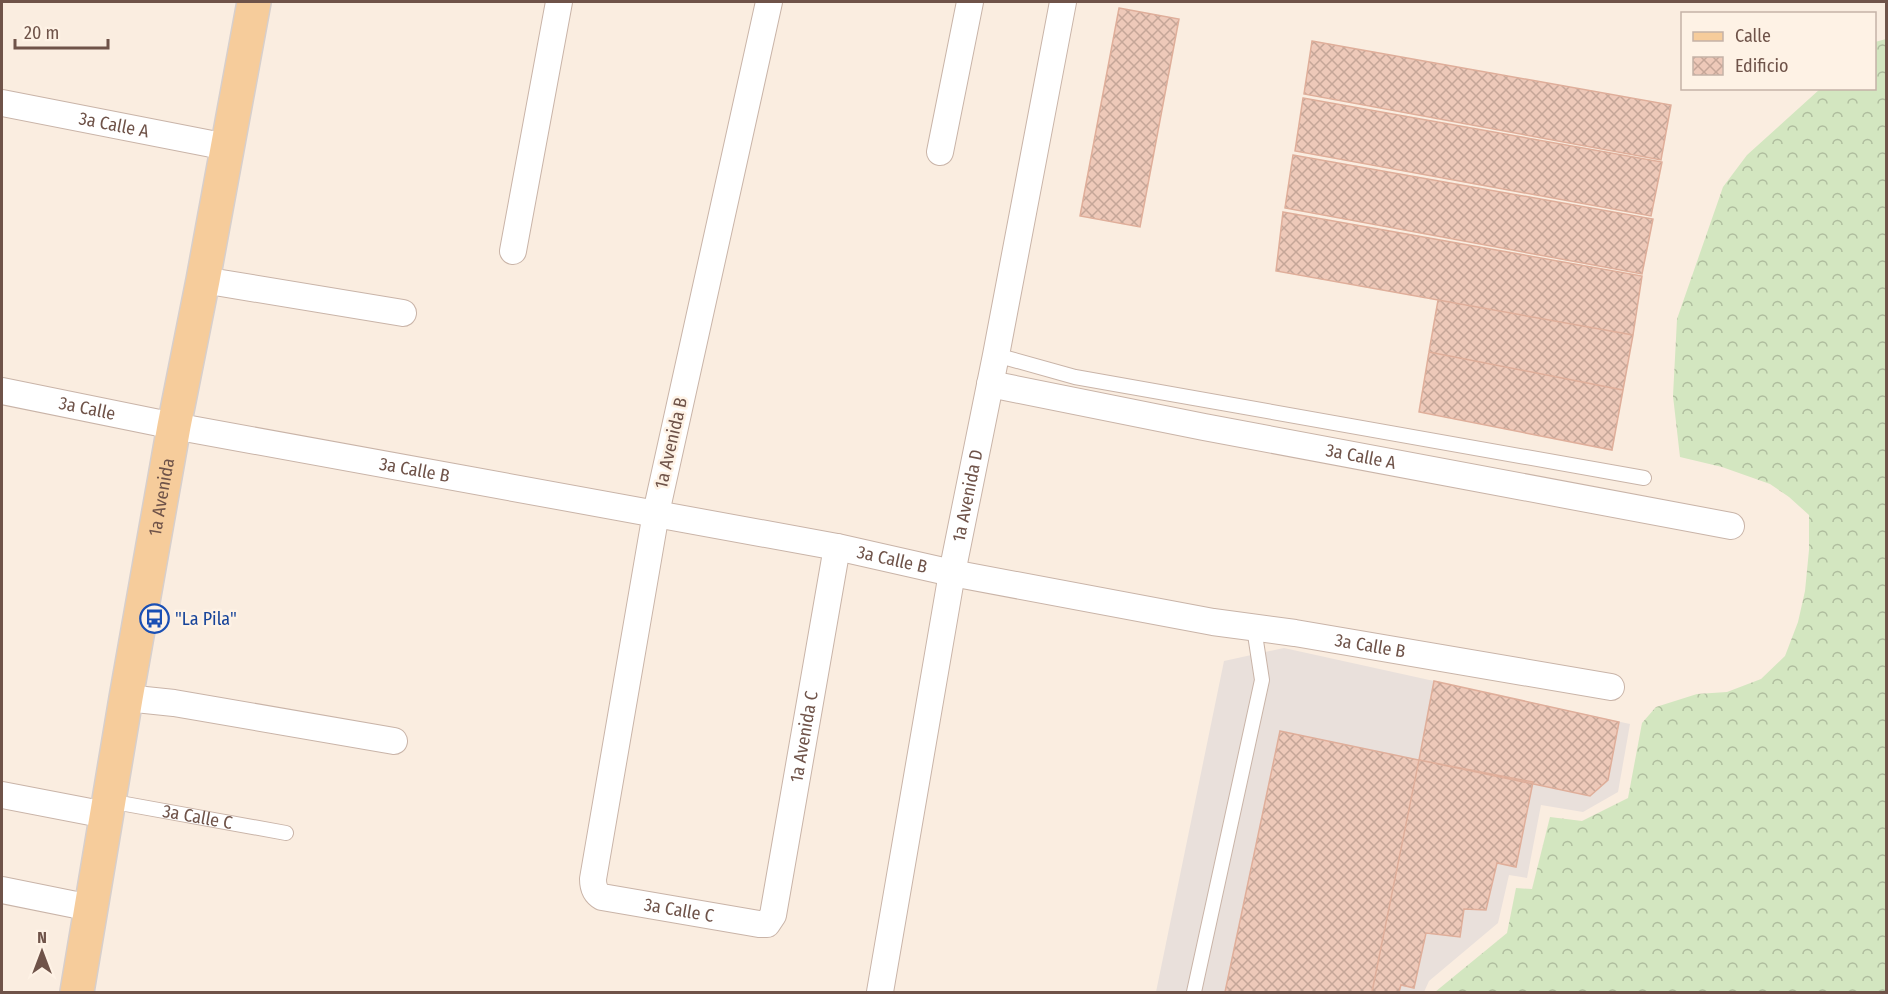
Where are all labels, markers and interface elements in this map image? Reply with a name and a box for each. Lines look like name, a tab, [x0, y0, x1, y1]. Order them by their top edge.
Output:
scale bar	[15, 12, 108, 50]
legend	[1681, 12, 1876, 90]
text: 20 m	[24, 22, 59, 44]
text: Calle	[1735, 25, 1771, 47]
text: Edificio	[1735, 55, 1788, 77]
street label: 3a Calle A	[77, 107, 151, 143]
street label: 3a Calle	[57, 392, 118, 425]
street label: 1a Avenida B	[650, 395, 692, 491]
street label: 3a Calle A	[1324, 439, 1398, 474]
street label: 1a Avenida D	[948, 448, 988, 544]
street label: 3a Calle B	[377, 453, 452, 487]
street label: 1a Avenida	[144, 456, 179, 538]
street label: 3a Calle B	[855, 541, 929, 578]
bus stop icon: "La Pila"	[138, 603, 170, 635]
place label: "La Pila"	[175, 608, 237, 630]
street label: 3a Calle B	[1333, 629, 1407, 663]
street label: 1a Avenida C	[785, 689, 823, 784]
street label: 3a Calle C	[161, 800, 234, 834]
street label: 3a Calle C	[642, 893, 716, 927]
north arrow	[12, 922, 72, 982]
text: N	[37, 928, 47, 947]

